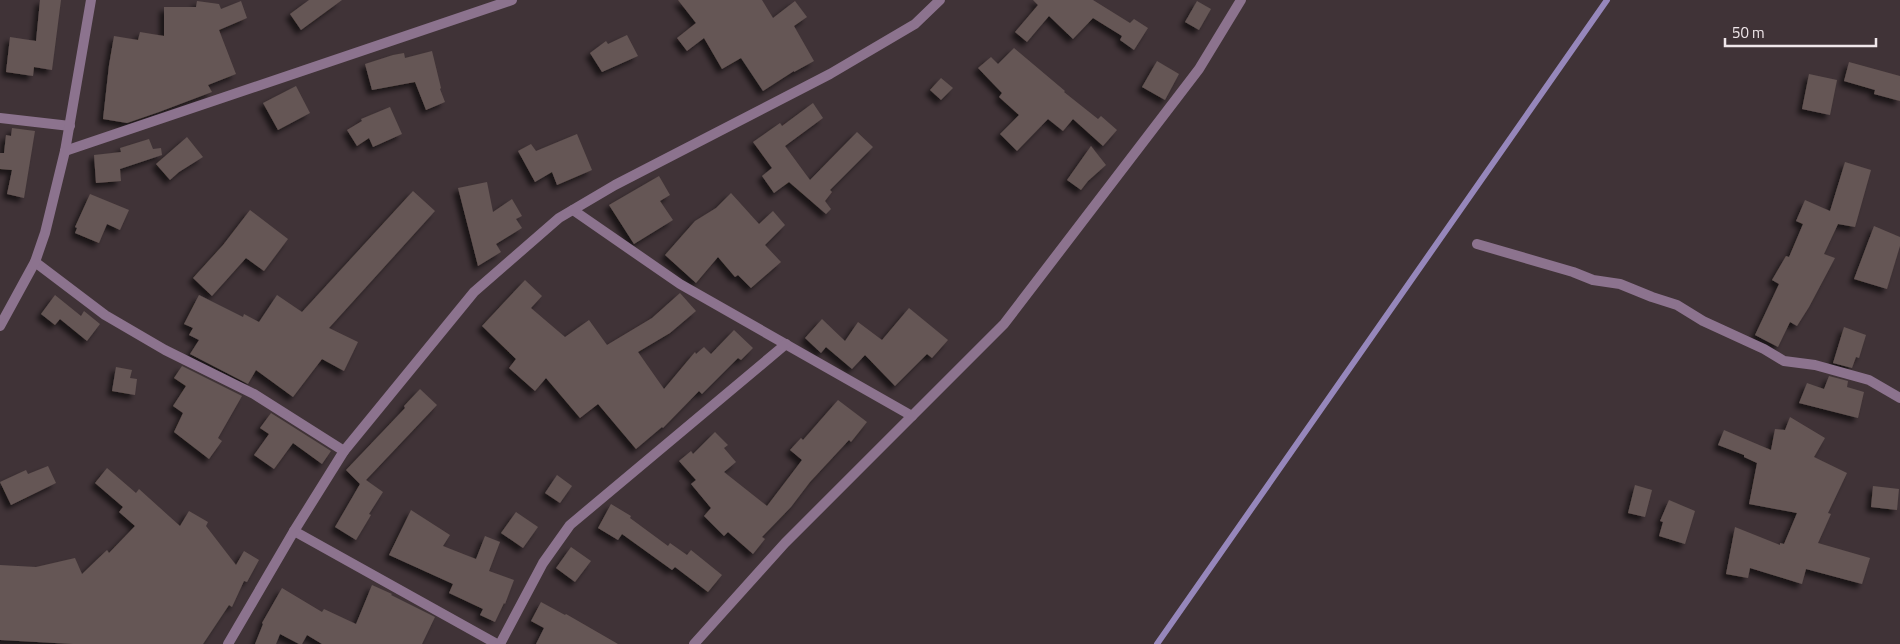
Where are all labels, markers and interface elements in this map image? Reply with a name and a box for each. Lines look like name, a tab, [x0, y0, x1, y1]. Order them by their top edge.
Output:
scale bar	[1725, 15, 1876, 47]
text: 50 m	[1732, 21, 1765, 44]

